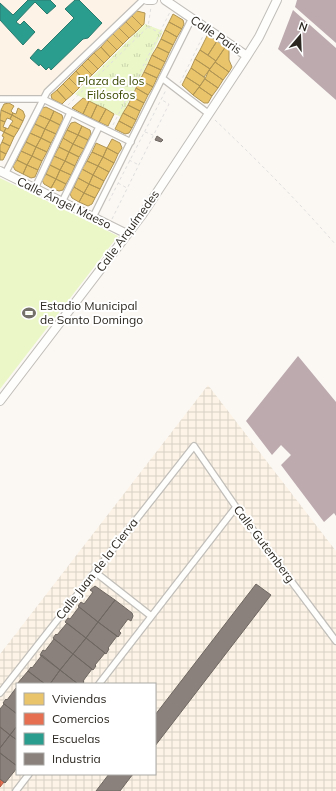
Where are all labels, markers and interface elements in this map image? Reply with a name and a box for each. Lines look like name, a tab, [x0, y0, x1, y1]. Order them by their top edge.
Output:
street label: Calle Paris	[188, 12, 245, 57]
north arrow	[280, 16, 320, 56]
text: N	[297, 19, 309, 35]
park label: Plaza de los Filósofos	[78, 73, 144, 102]
street label: Calle Ángel Maeso	[15, 173, 114, 232]
street label: Calle Arquímedes	[93, 187, 162, 275]
place label: Estadio Municipal de Santo Domingo	[40, 298, 143, 327]
sports icon: Estadio Municipal de Santo Domingo	[21, 305, 37, 321]
street label: Calle Gutemberg	[231, 502, 298, 585]
street label: Calle Juan de la Cierva	[52, 515, 141, 622]
legend	[16, 683, 156, 775]
text: Viviendas	[52, 691, 106, 706]
text: Comercios	[52, 711, 110, 726]
text: Escuelas	[52, 731, 100, 746]
text: Industria	[52, 751, 101, 766]

